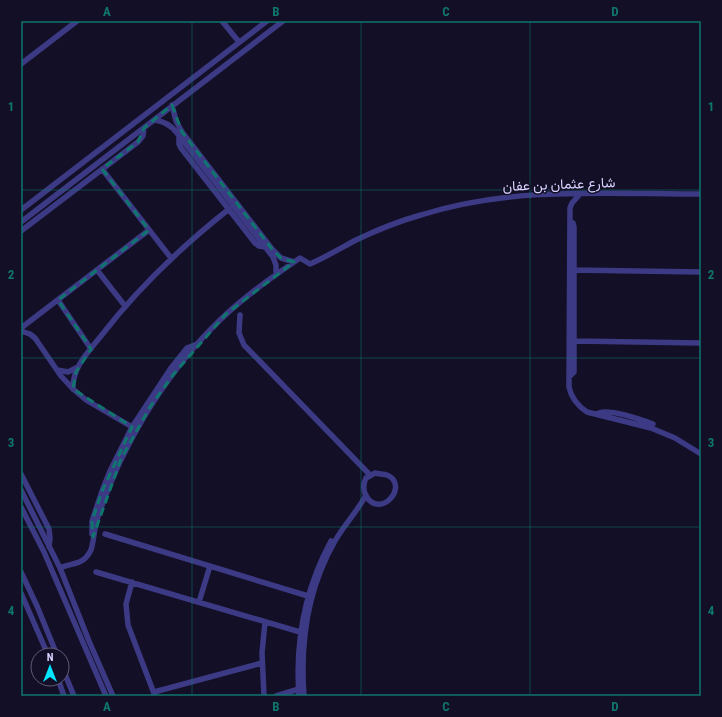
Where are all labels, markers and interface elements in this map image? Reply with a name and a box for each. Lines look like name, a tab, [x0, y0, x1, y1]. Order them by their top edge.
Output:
text: A	[103, 4, 111, 19]
text: B	[272, 4, 280, 19]
text: C	[442, 4, 450, 19]
text: D	[611, 4, 619, 19]
text: 1	[8, 99, 14, 114]
text: 1	[708, 99, 714, 114]
street label: شارع عثمان بن عفان	[502, 174, 616, 197]
text: 2	[8, 267, 15, 282]
text: 2	[708, 267, 715, 282]
text: 3	[8, 435, 14, 450]
text: 3	[708, 435, 714, 450]
text: 4	[8, 603, 15, 618]
text: 4	[708, 603, 715, 618]
north arrow	[30, 647, 70, 687]
text: N	[47, 651, 54, 664]
text: A	[103, 699, 111, 714]
text: B	[272, 699, 280, 714]
text: C	[442, 699, 450, 714]
text: D	[611, 699, 619, 714]

